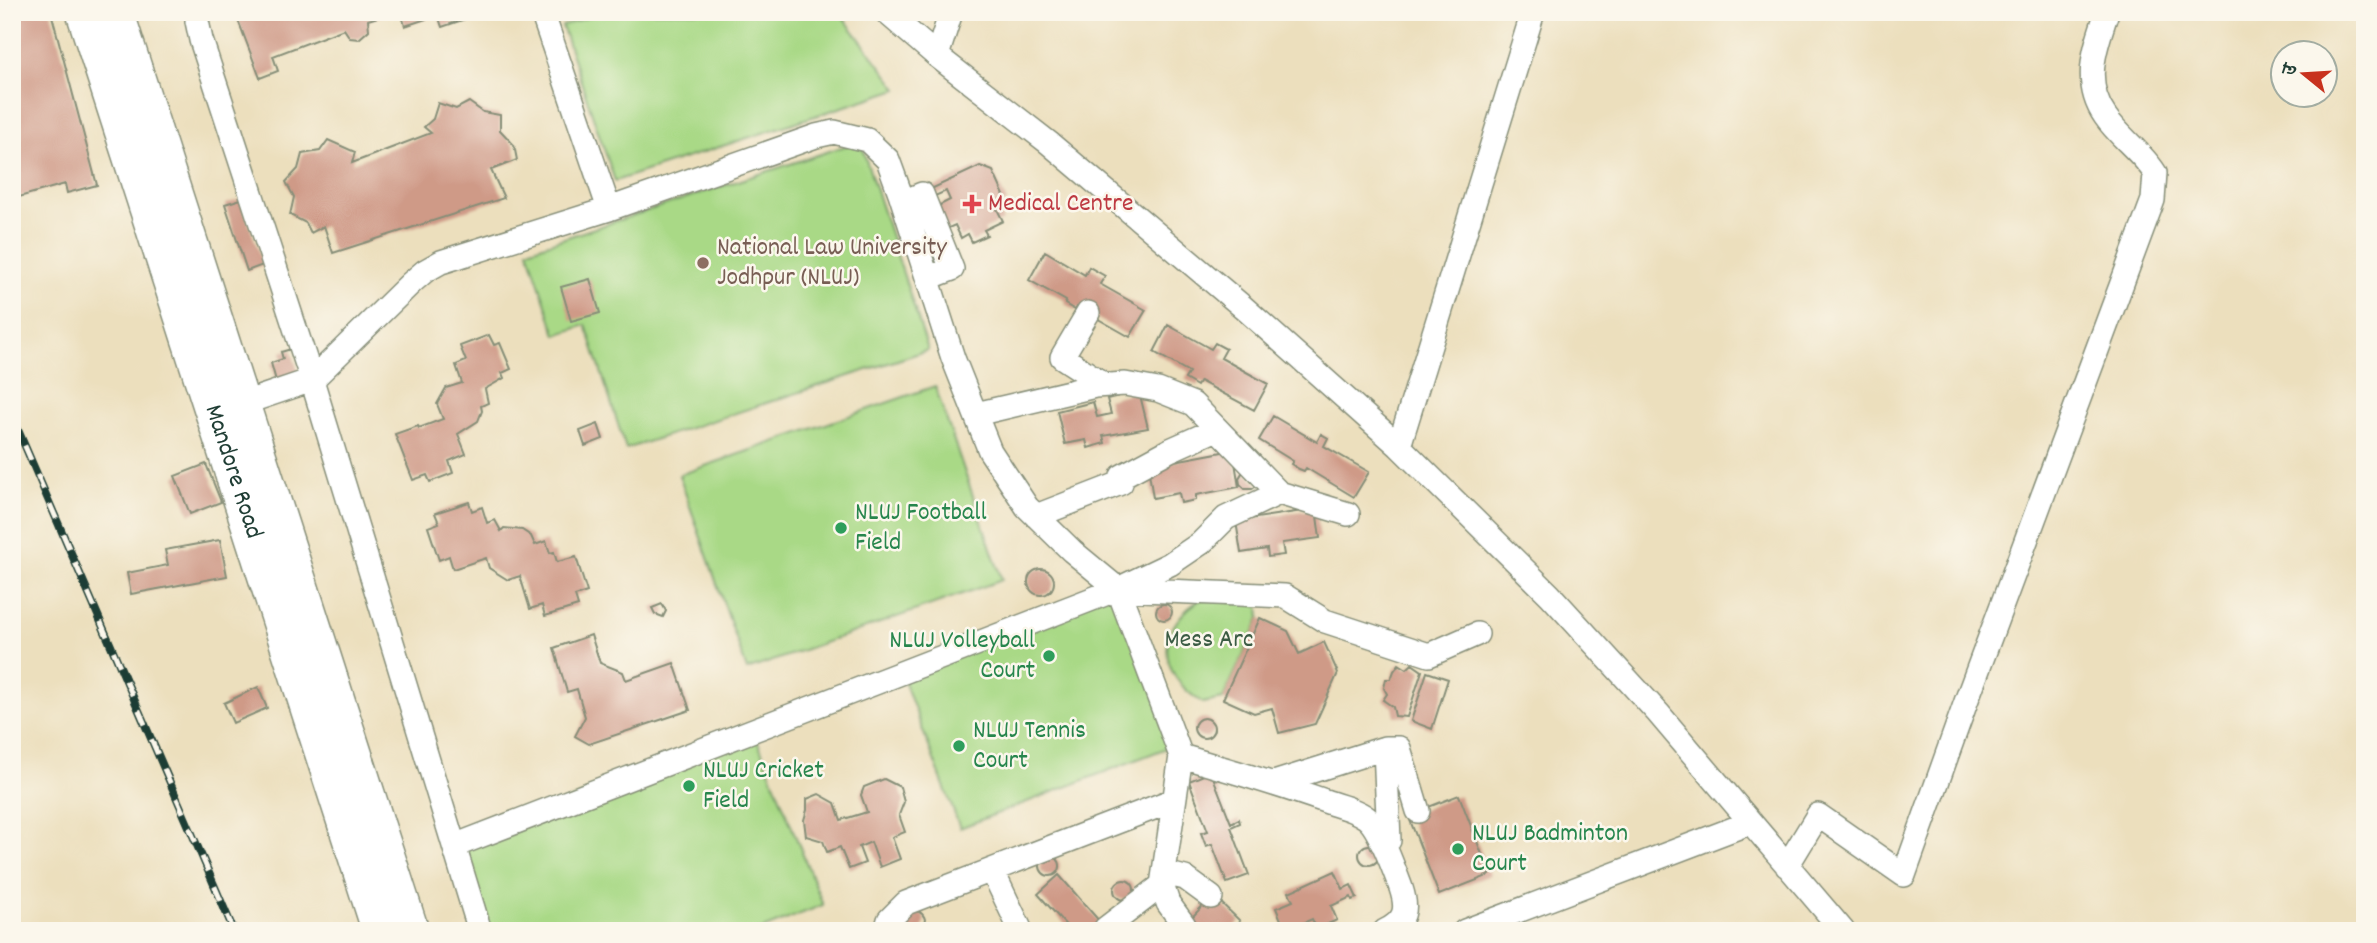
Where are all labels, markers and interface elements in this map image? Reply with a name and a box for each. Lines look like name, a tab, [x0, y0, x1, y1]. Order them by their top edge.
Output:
north arrow	[2268, 38, 2338, 108]
text: उ	[2276, 59, 2306, 80]
place label: Medical Centre	[988, 186, 1133, 223]
marker: Medical Centre	[962, 194, 982, 214]
place label: National Law University Jodhpur (NLUJ)	[717, 230, 947, 297]
marker: National Law University Jodhpur (NLUJ)	[695, 255, 711, 271]
street label: Mandore Road	[194, 400, 272, 544]
place label: NLUJ Football Field	[855, 495, 987, 562]
marker: NLUJ Football Field	[833, 520, 849, 536]
park label: Mess Arc	[1165, 622, 1253, 659]
place label: NLUJ Volleyball Court	[889, 623, 1035, 690]
marker: NLUJ Volleyball Court	[1041, 648, 1057, 664]
place label: NLUJ Tennis Court	[973, 713, 1086, 780]
marker: NLUJ Tennis Court	[951, 738, 967, 754]
place label: NLUJ Cricket Field	[703, 753, 824, 820]
marker: NLUJ Cricket Field	[681, 778, 697, 794]
place label: NLUJ Badminton Court	[1472, 816, 1628, 883]
marker: NLUJ Badminton Court	[1450, 841, 1466, 857]

